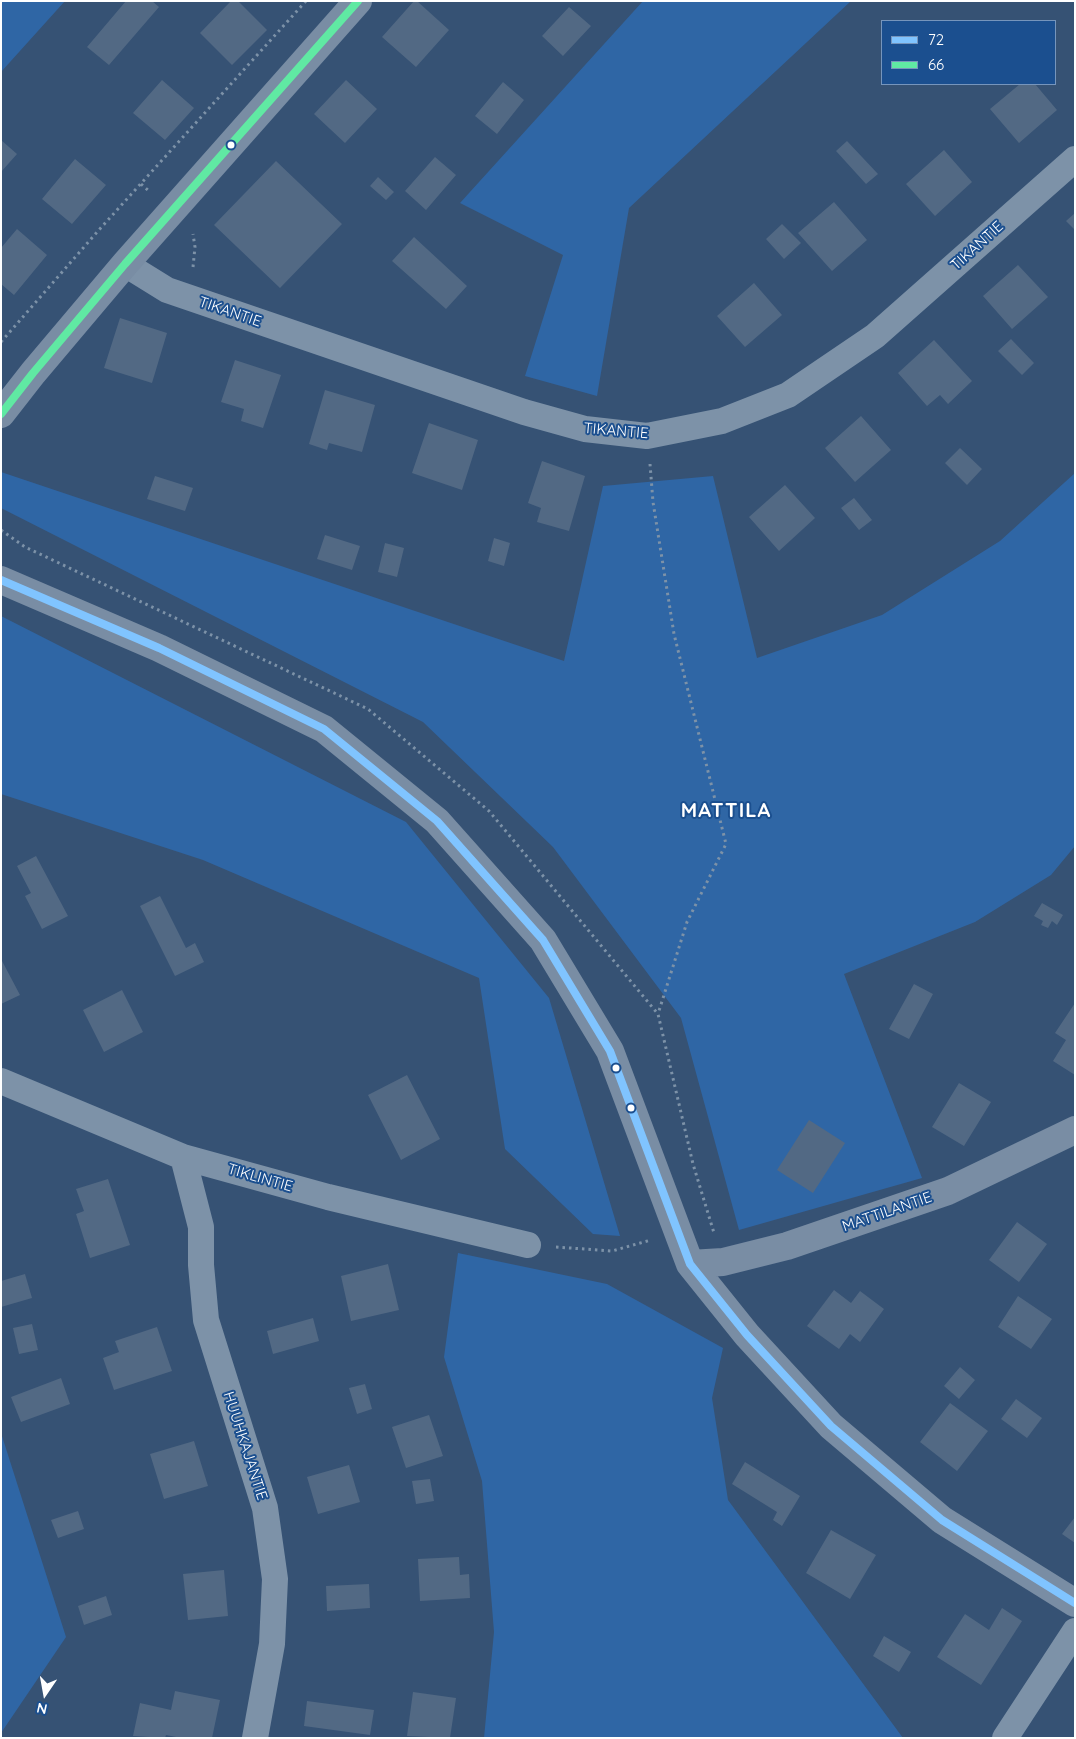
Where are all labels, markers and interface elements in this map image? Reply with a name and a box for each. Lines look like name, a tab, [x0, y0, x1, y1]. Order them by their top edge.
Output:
legend	[881, 20, 1056, 85]
text: 72	[928, 30, 944, 49]
text: 66	[928, 55, 944, 74]
unlabelled marker	[226, 140, 236, 150]
street label: TIKANTIE	[947, 218, 1007, 274]
street label: TIKANTIE	[196, 293, 264, 331]
street label: TIKANTIE	[583, 419, 649, 443]
district label: MATTILA	[680, 799, 772, 823]
unlabelled marker	[611, 1063, 621, 1073]
unlabelled marker	[626, 1103, 636, 1113]
street label: TIKLINTIE	[225, 1160, 295, 1196]
street label: MATTILANTIE	[840, 1188, 934, 1236]
street label: HUUHKAJANTIE	[219, 1389, 271, 1503]
north arrow	[20, 1669, 70, 1719]
text: N	[35, 1699, 49, 1719]

